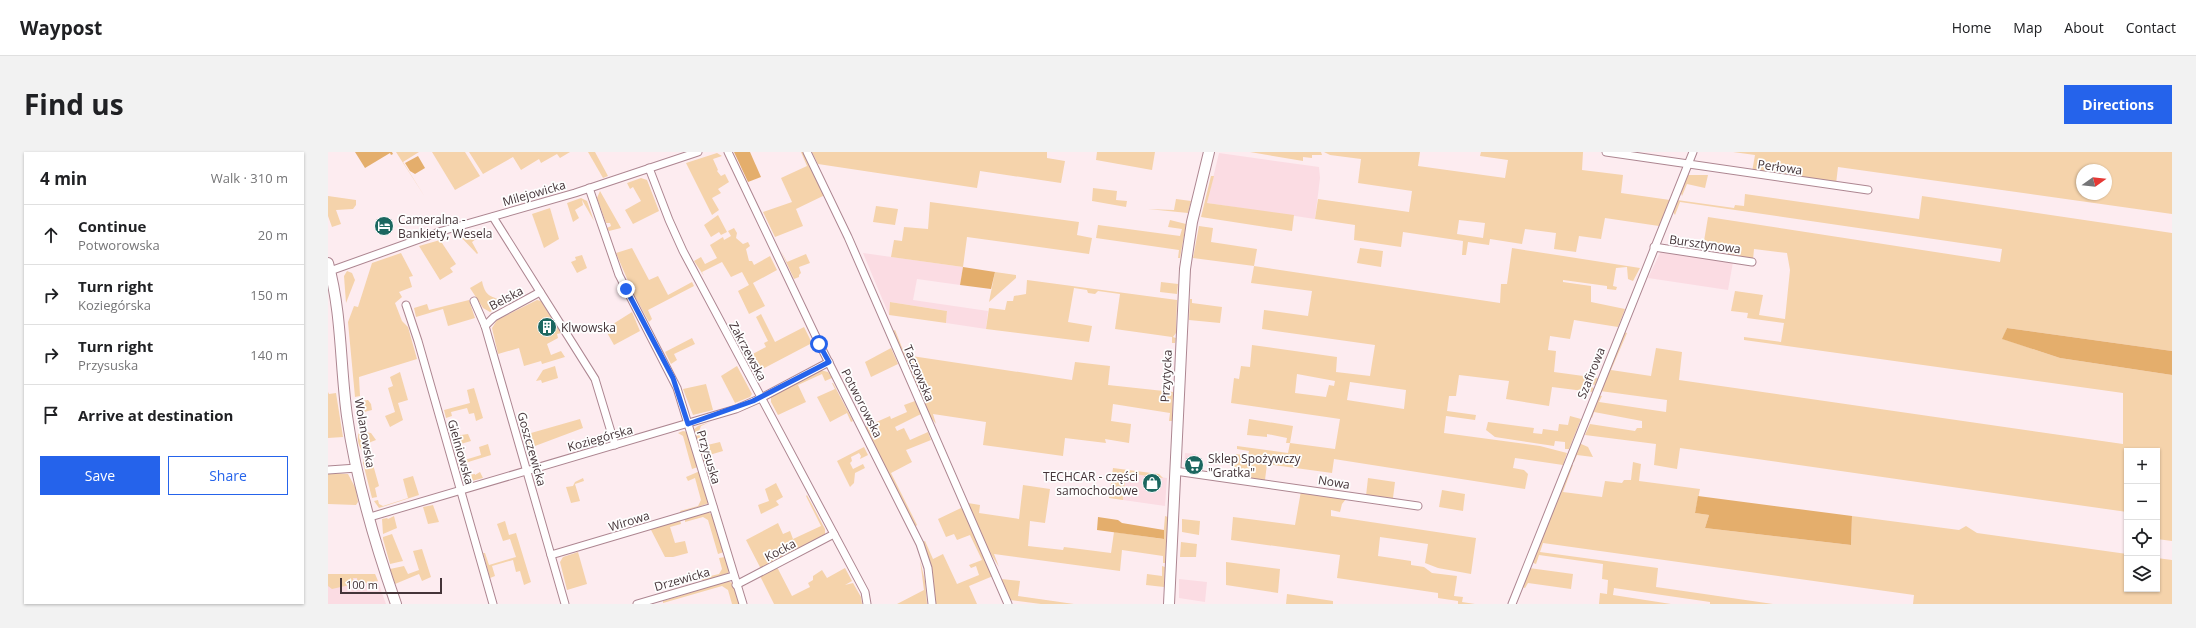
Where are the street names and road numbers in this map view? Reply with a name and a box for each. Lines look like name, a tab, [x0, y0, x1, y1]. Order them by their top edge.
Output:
street label: Perłowa	[1756, 155, 1804, 179]
street label: Milejowicka	[500, 176, 568, 210]
street label: Bursztynowa	[1668, 231, 1742, 257]
street label: Belska	[486, 282, 526, 314]
street label: Zakrzewska	[725, 318, 771, 384]
street label: Taczowska	[899, 342, 939, 404]
street label: Szafirowa	[1573, 345, 1609, 401]
street label: Przytycka	[1156, 349, 1176, 403]
street label: Potworowska	[837, 366, 887, 440]
street label: Wolanowska	[351, 397, 379, 469]
street label: Goszczewicka	[513, 410, 551, 488]
street label: Gielniowska	[444, 417, 478, 487]
street label: Koziegórska	[565, 421, 635, 455]
street label: Przysuska	[693, 428, 725, 486]
street label: Nowa	[1317, 471, 1351, 493]
street label: Wirowa	[606, 507, 652, 535]
street label: Kocka	[761, 535, 799, 565]
street label: Drzewicka	[652, 563, 712, 595]

